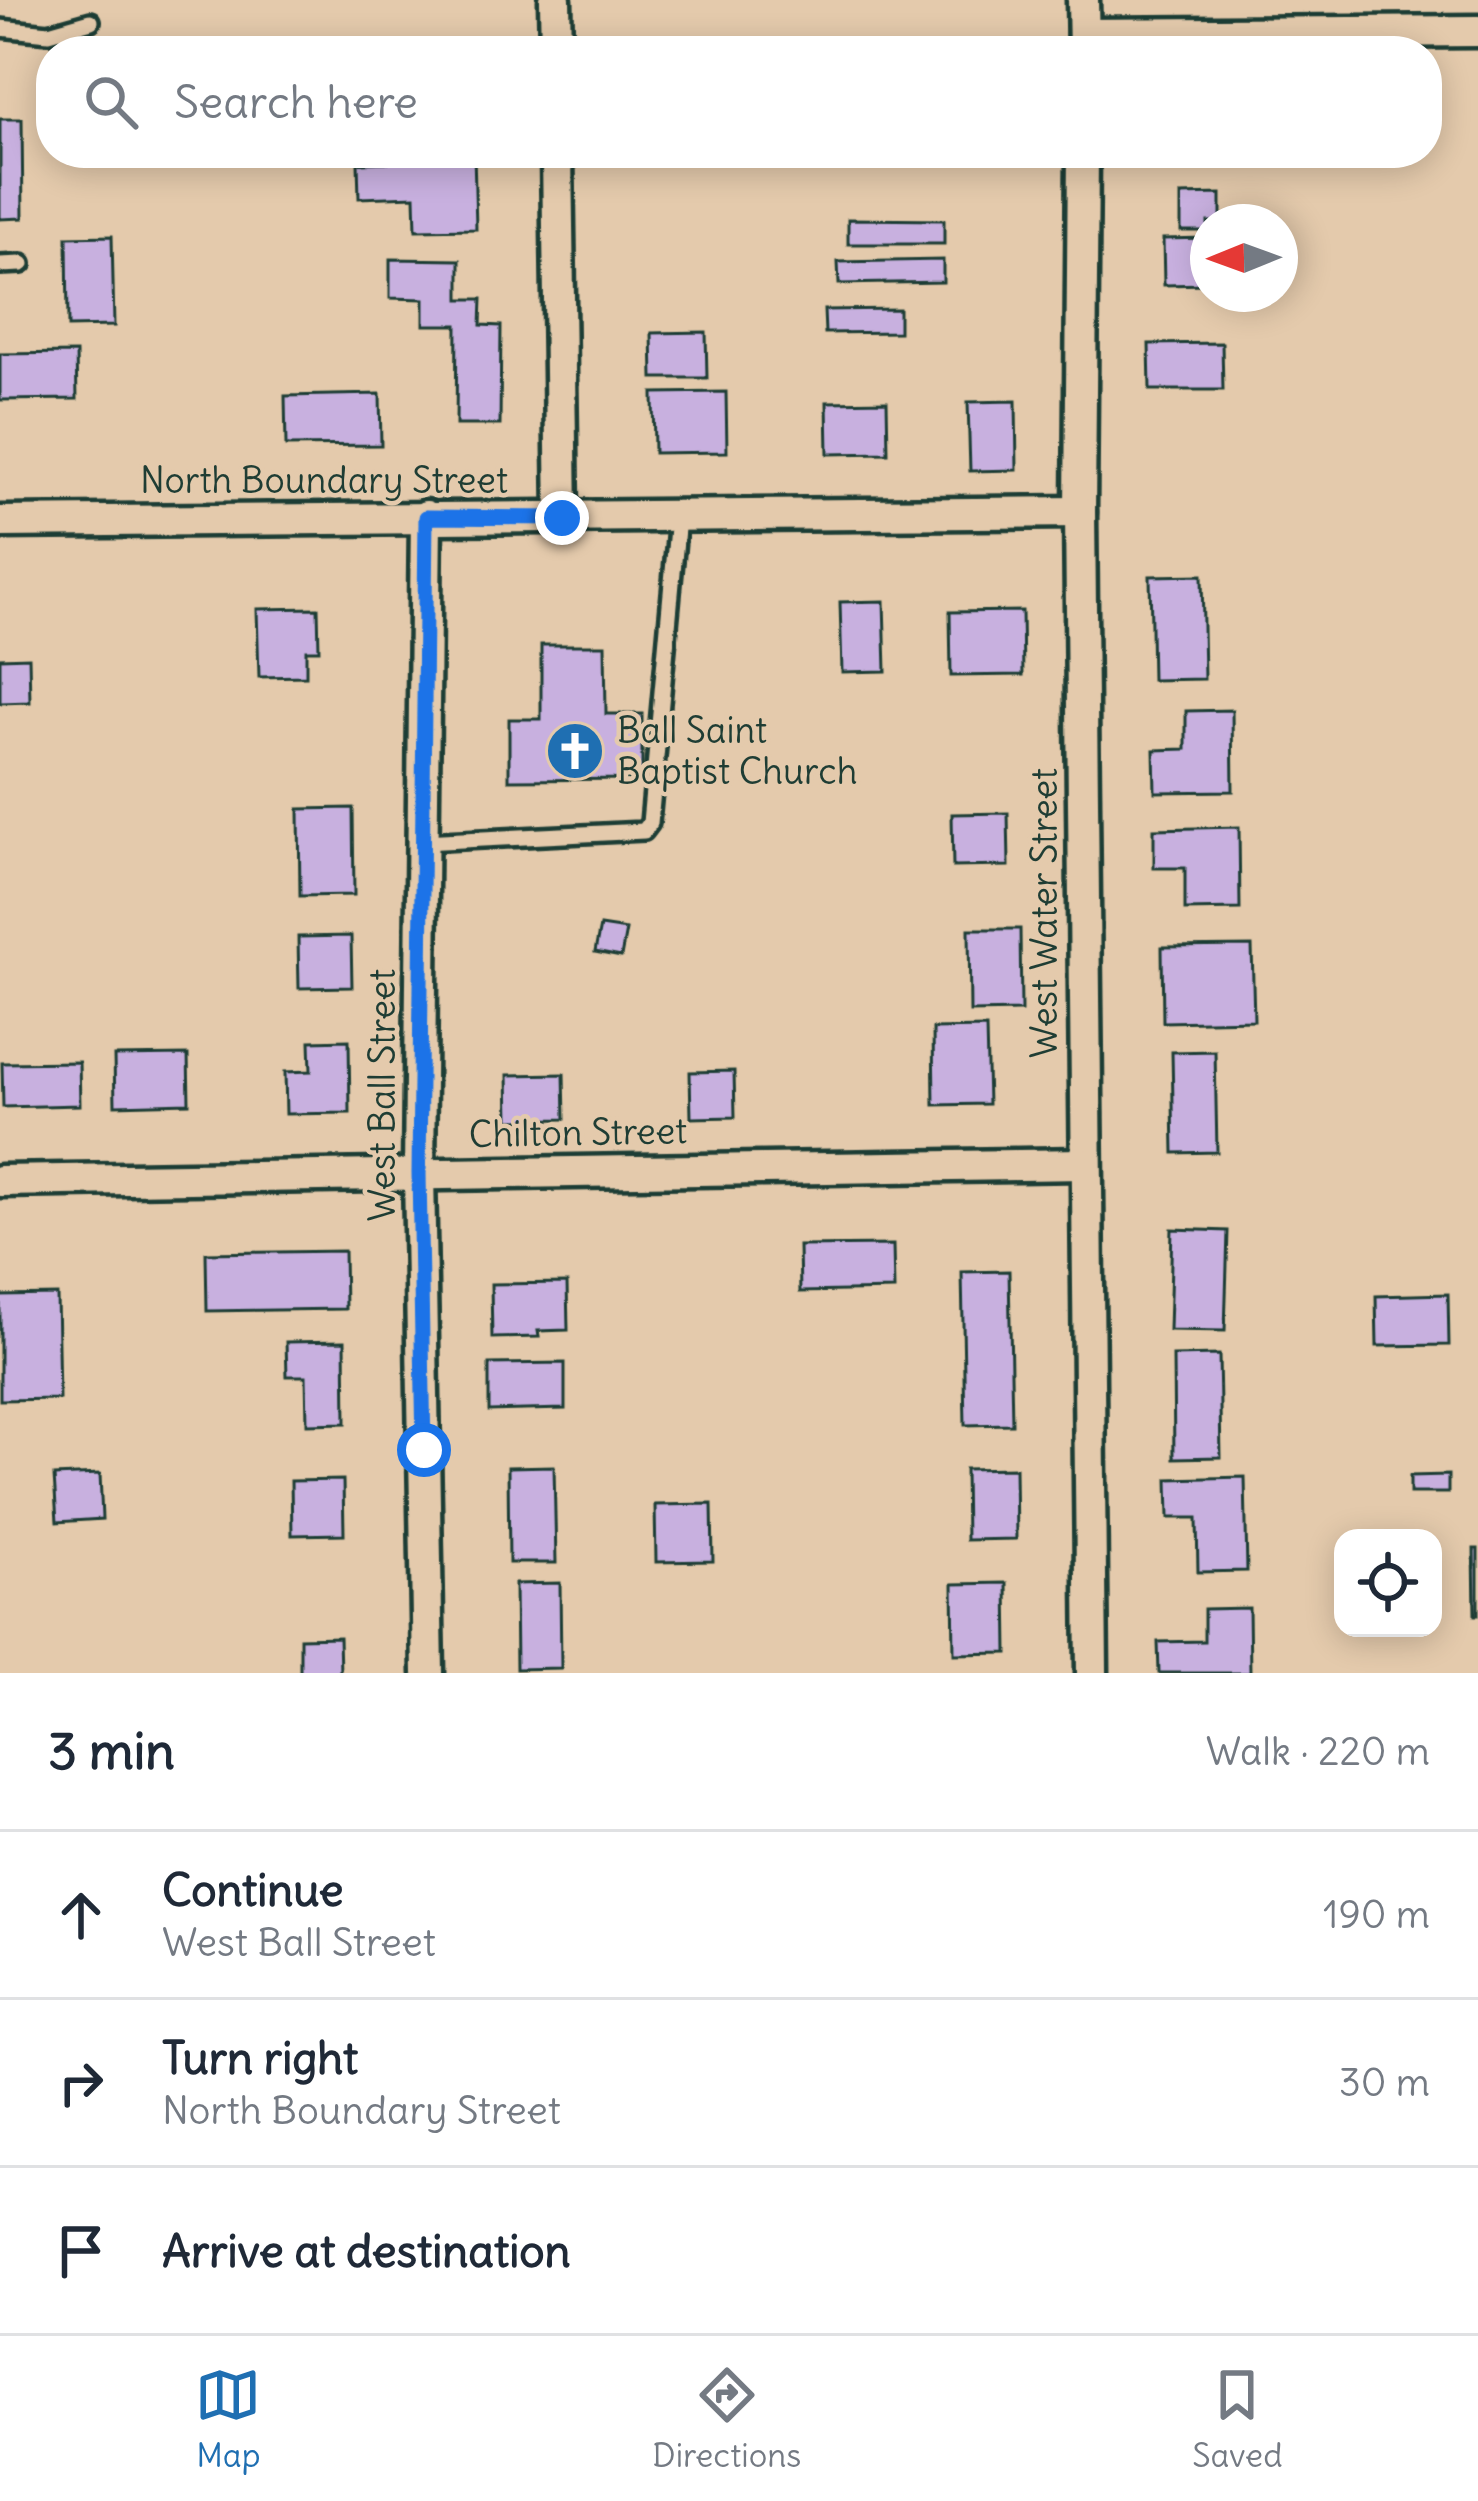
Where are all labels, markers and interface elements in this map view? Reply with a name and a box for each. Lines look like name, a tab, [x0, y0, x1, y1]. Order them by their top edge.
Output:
search box	[36, 36, 1442, 168]
icon: search	[78, 69, 144, 135]
text: Search here	[174, 74, 418, 130]
north arrow	[1190, 204, 1298, 312]
street label: North Boundary Street	[140, 458, 508, 503]
route end	[535, 491, 589, 545]
place label: Ball Saint Baptist Church	[617, 708, 857, 794]
church icon: Ball Saint Baptist Church	[544, 720, 606, 782]
street label: West Water Street	[1022, 768, 1067, 1058]
street label: West Ball Street	[360, 969, 405, 1221]
street label: Chilton Street	[468, 1108, 688, 1157]
route start	[397, 1423, 451, 1477]
map controls	[1334, 1529, 1442, 1637]
button: locate	[1334, 1529, 1442, 1637]
text: 3 min	[48, 1719, 175, 1783]
text: Walk · 220 m	[1206, 1727, 1430, 1776]
text: Continue	[162, 1862, 344, 1918]
icon: ahead	[48, 1882, 114, 1948]
text: 190 m	[1323, 1890, 1430, 1939]
text: West Ball Street	[162, 1918, 436, 1967]
text: Turn right	[162, 2030, 358, 2086]
icon: right	[48, 2050, 114, 2116]
text: 30 m	[1339, 2058, 1430, 2107]
text: North Boundary Street	[162, 2086, 561, 2135]
icon: arrive	[48, 2218, 114, 2284]
text: Arrive at destination	[162, 2223, 571, 2279]
tab: Map	[195, 2362, 261, 2476]
tab: Directions	[652, 2362, 801, 2476]
tab: Saved	[1192, 2362, 1283, 2476]

